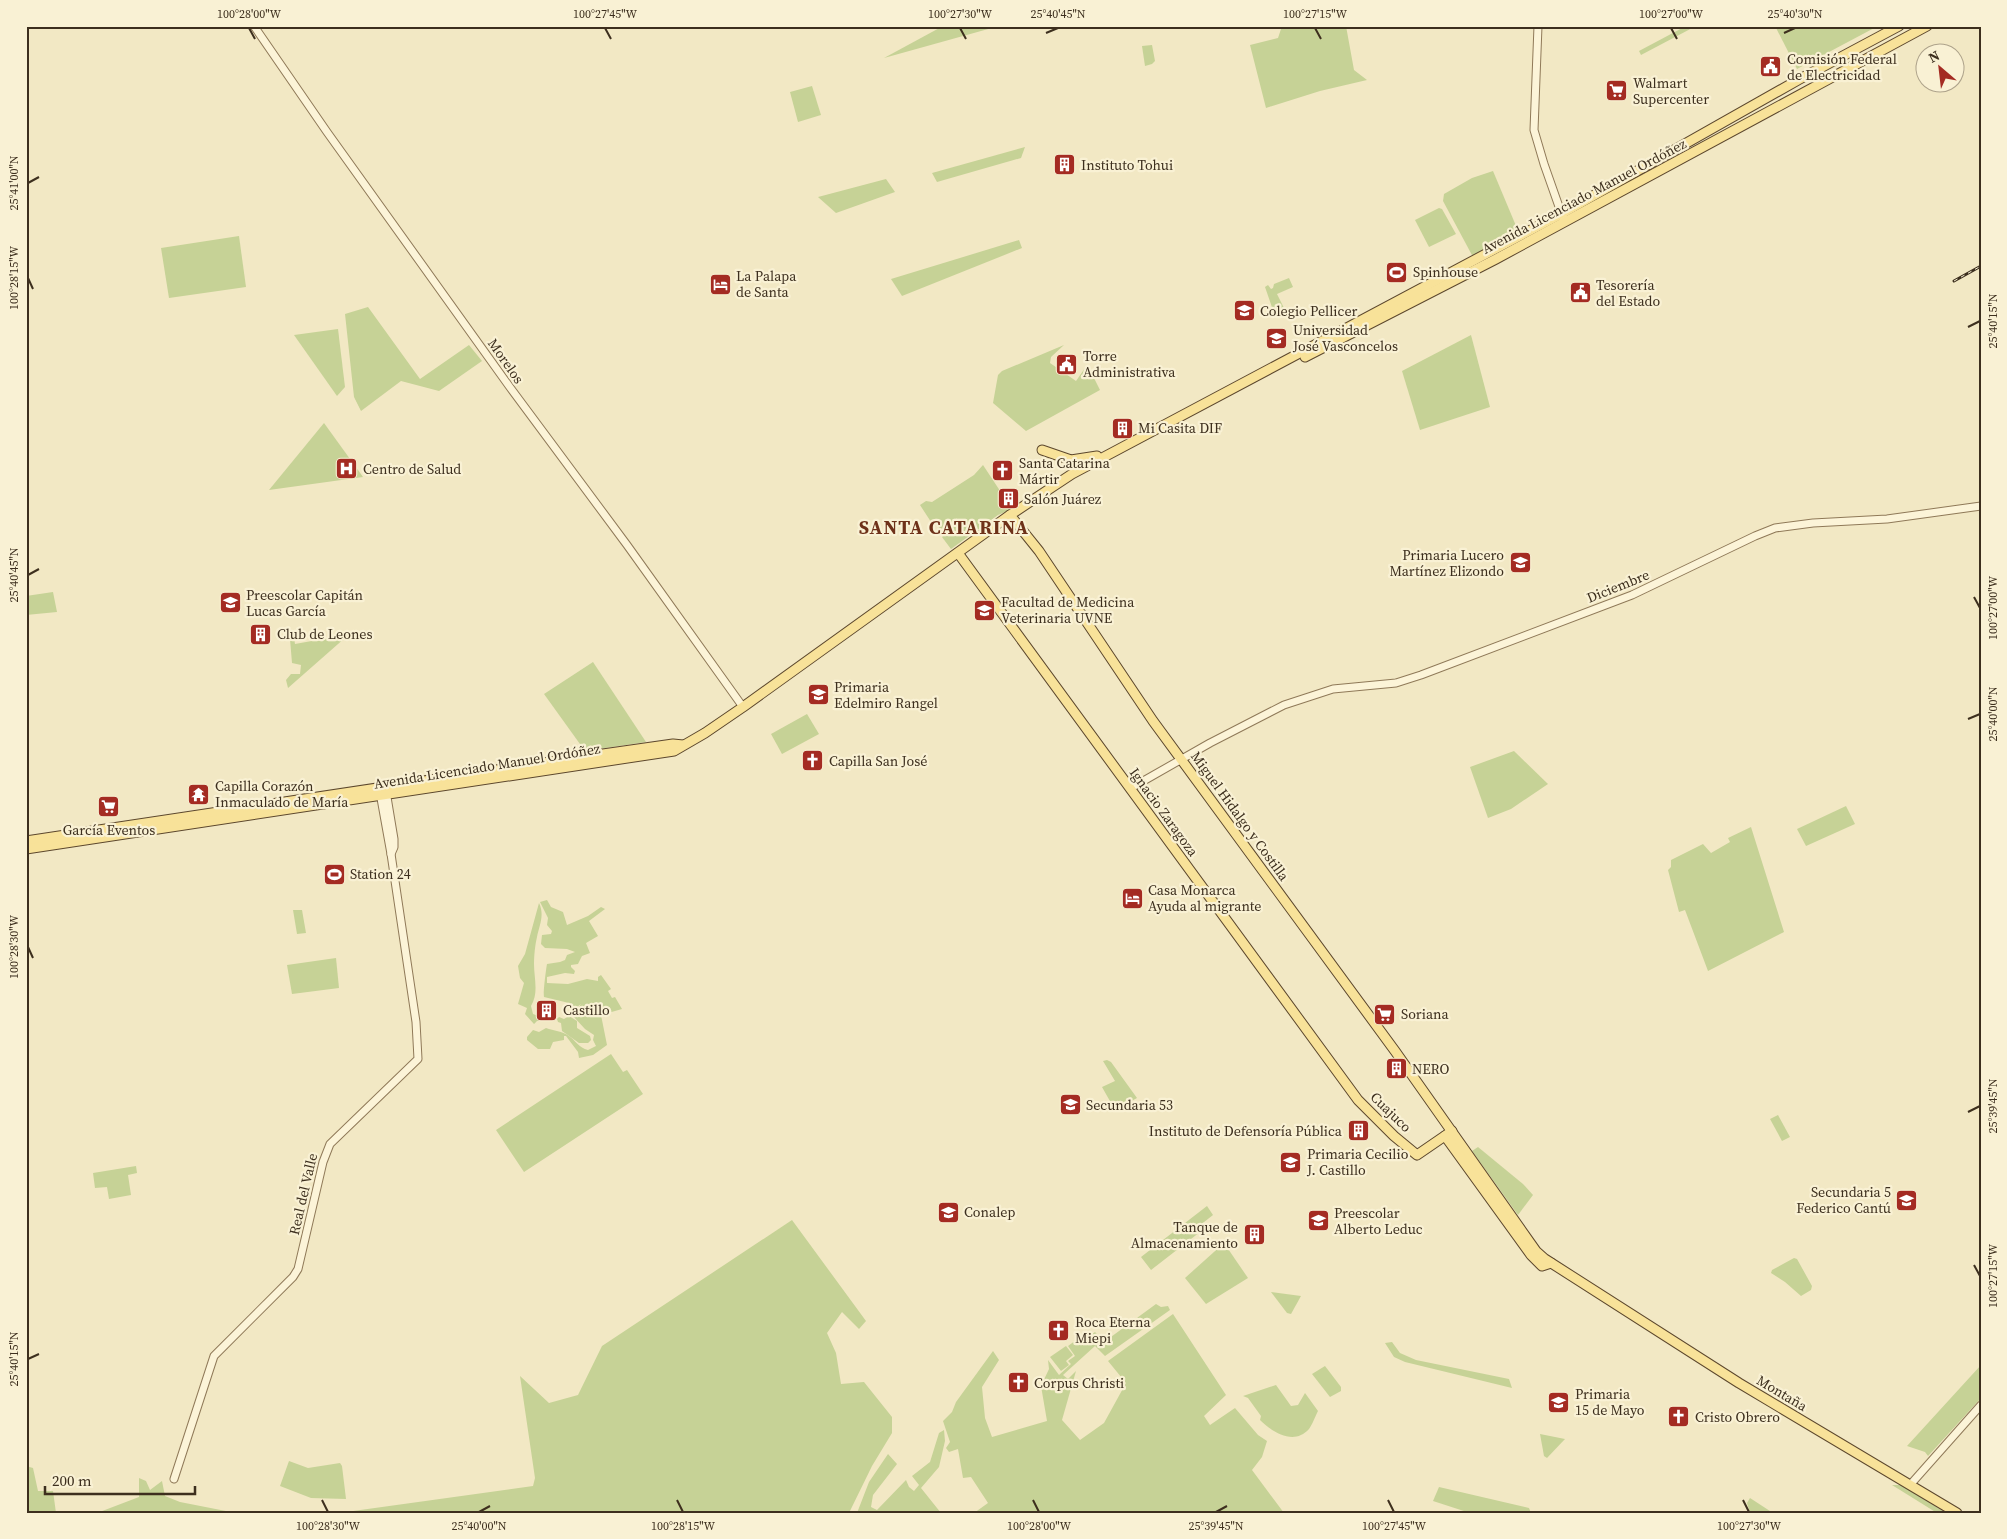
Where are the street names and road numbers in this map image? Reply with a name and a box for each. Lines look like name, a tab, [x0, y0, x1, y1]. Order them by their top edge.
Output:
street label: Avenida Licenciado Manuel Ordóñez	[1478, 133, 1690, 259]
street label: Morelos	[483, 334, 529, 388]
street label: Diciembre	[1584, 564, 1652, 608]
street label: Avenida Licenciado Manuel Ordóñez	[372, 738, 602, 794]
street label: Miguel Hidalgo y Costilla	[1186, 747, 1294, 886]
street label: Ignacio Zaragoza	[1125, 763, 1204, 861]
street label: Cuajuco	[1366, 1087, 1416, 1137]
street label: Real del Valle	[284, 1151, 322, 1237]
street label: Montaña	[1753, 1370, 1812, 1416]

